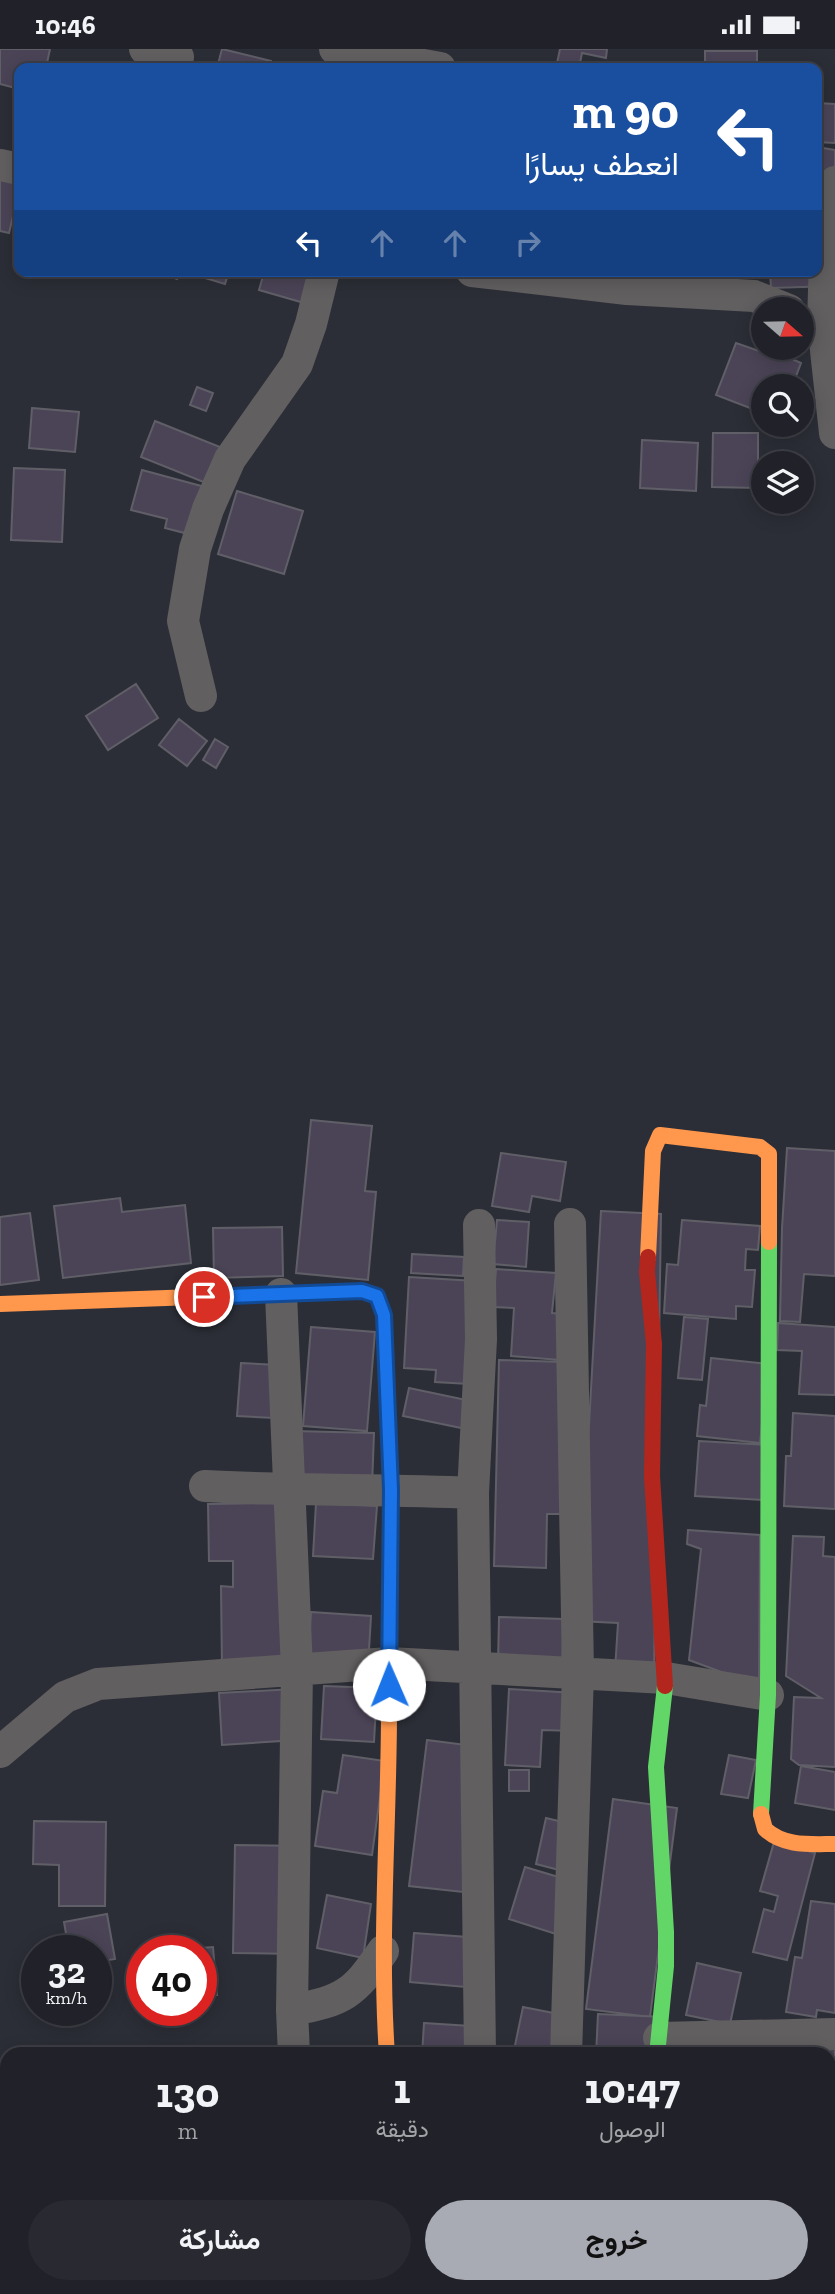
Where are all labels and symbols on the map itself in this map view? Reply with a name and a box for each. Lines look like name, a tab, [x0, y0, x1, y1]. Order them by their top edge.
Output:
north arrow	[751, 297, 814, 361]
pin	[174, 1267, 234, 1327]
position arrow	[352, 1648, 426, 1722]
speed limit sign: 40	[126, 1935, 217, 2026]

